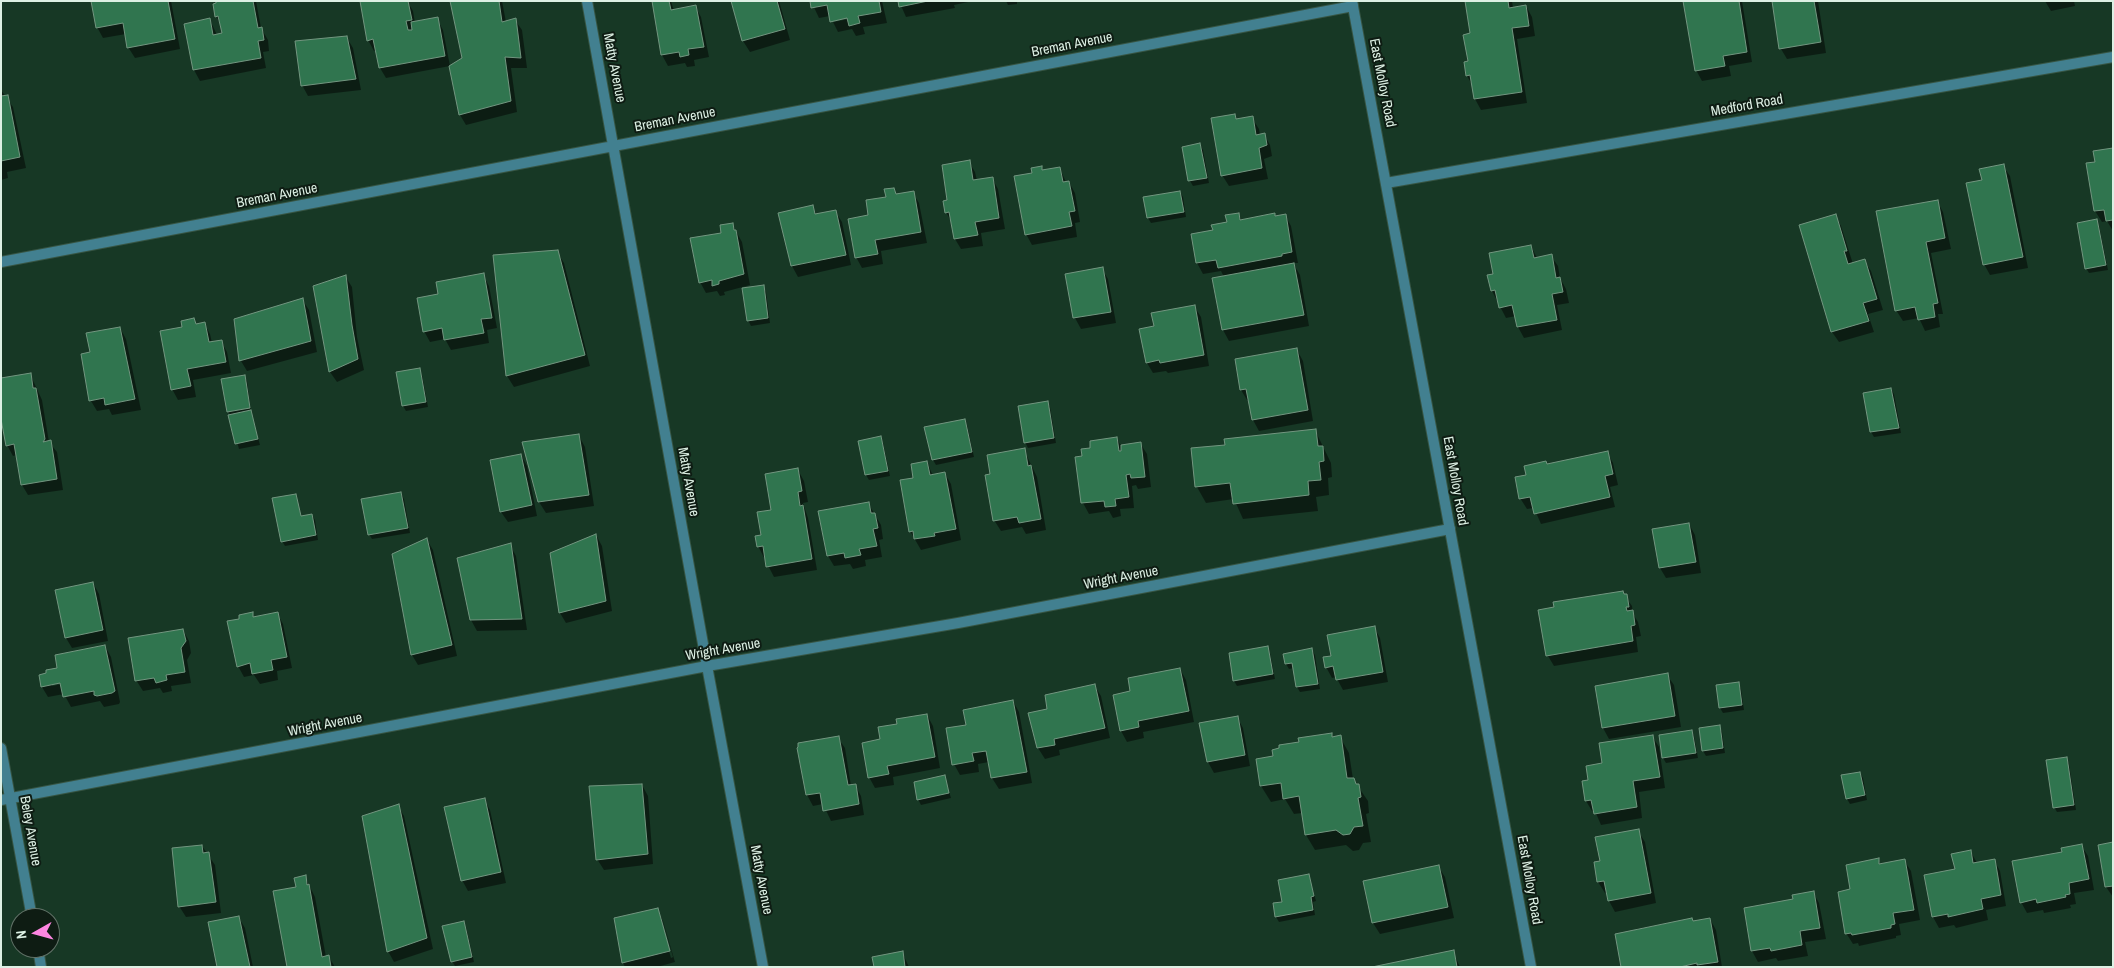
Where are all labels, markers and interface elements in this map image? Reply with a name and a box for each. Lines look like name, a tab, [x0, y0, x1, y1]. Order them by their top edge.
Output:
street label: Breman Avenue	[1030, 29, 1114, 61]
street label: Matty Avenue	[599, 32, 629, 104]
street label: East Molloy Road	[1365, 37, 1399, 129]
street label: Medford Road	[1710, 91, 1784, 121]
street label: Breman Avenue	[633, 104, 717, 136]
street label: Breman Avenue	[235, 180, 319, 212]
street label: East Molloy Road	[1439, 435, 1471, 527]
street label: Matty Avenue	[674, 446, 702, 518]
street label: Wright Avenue	[1082, 563, 1160, 593]
street label: Wright Avenue	[684, 635, 762, 665]
street label: Wright Avenue	[286, 710, 364, 740]
street label: Beley Avenue	[16, 795, 44, 867]
street label: East Molloy Road	[1513, 834, 1545, 926]
street label: Matty Avenue	[746, 844, 776, 916]
north arrow	[10, 908, 60, 958]
text: N	[12, 929, 31, 940]

